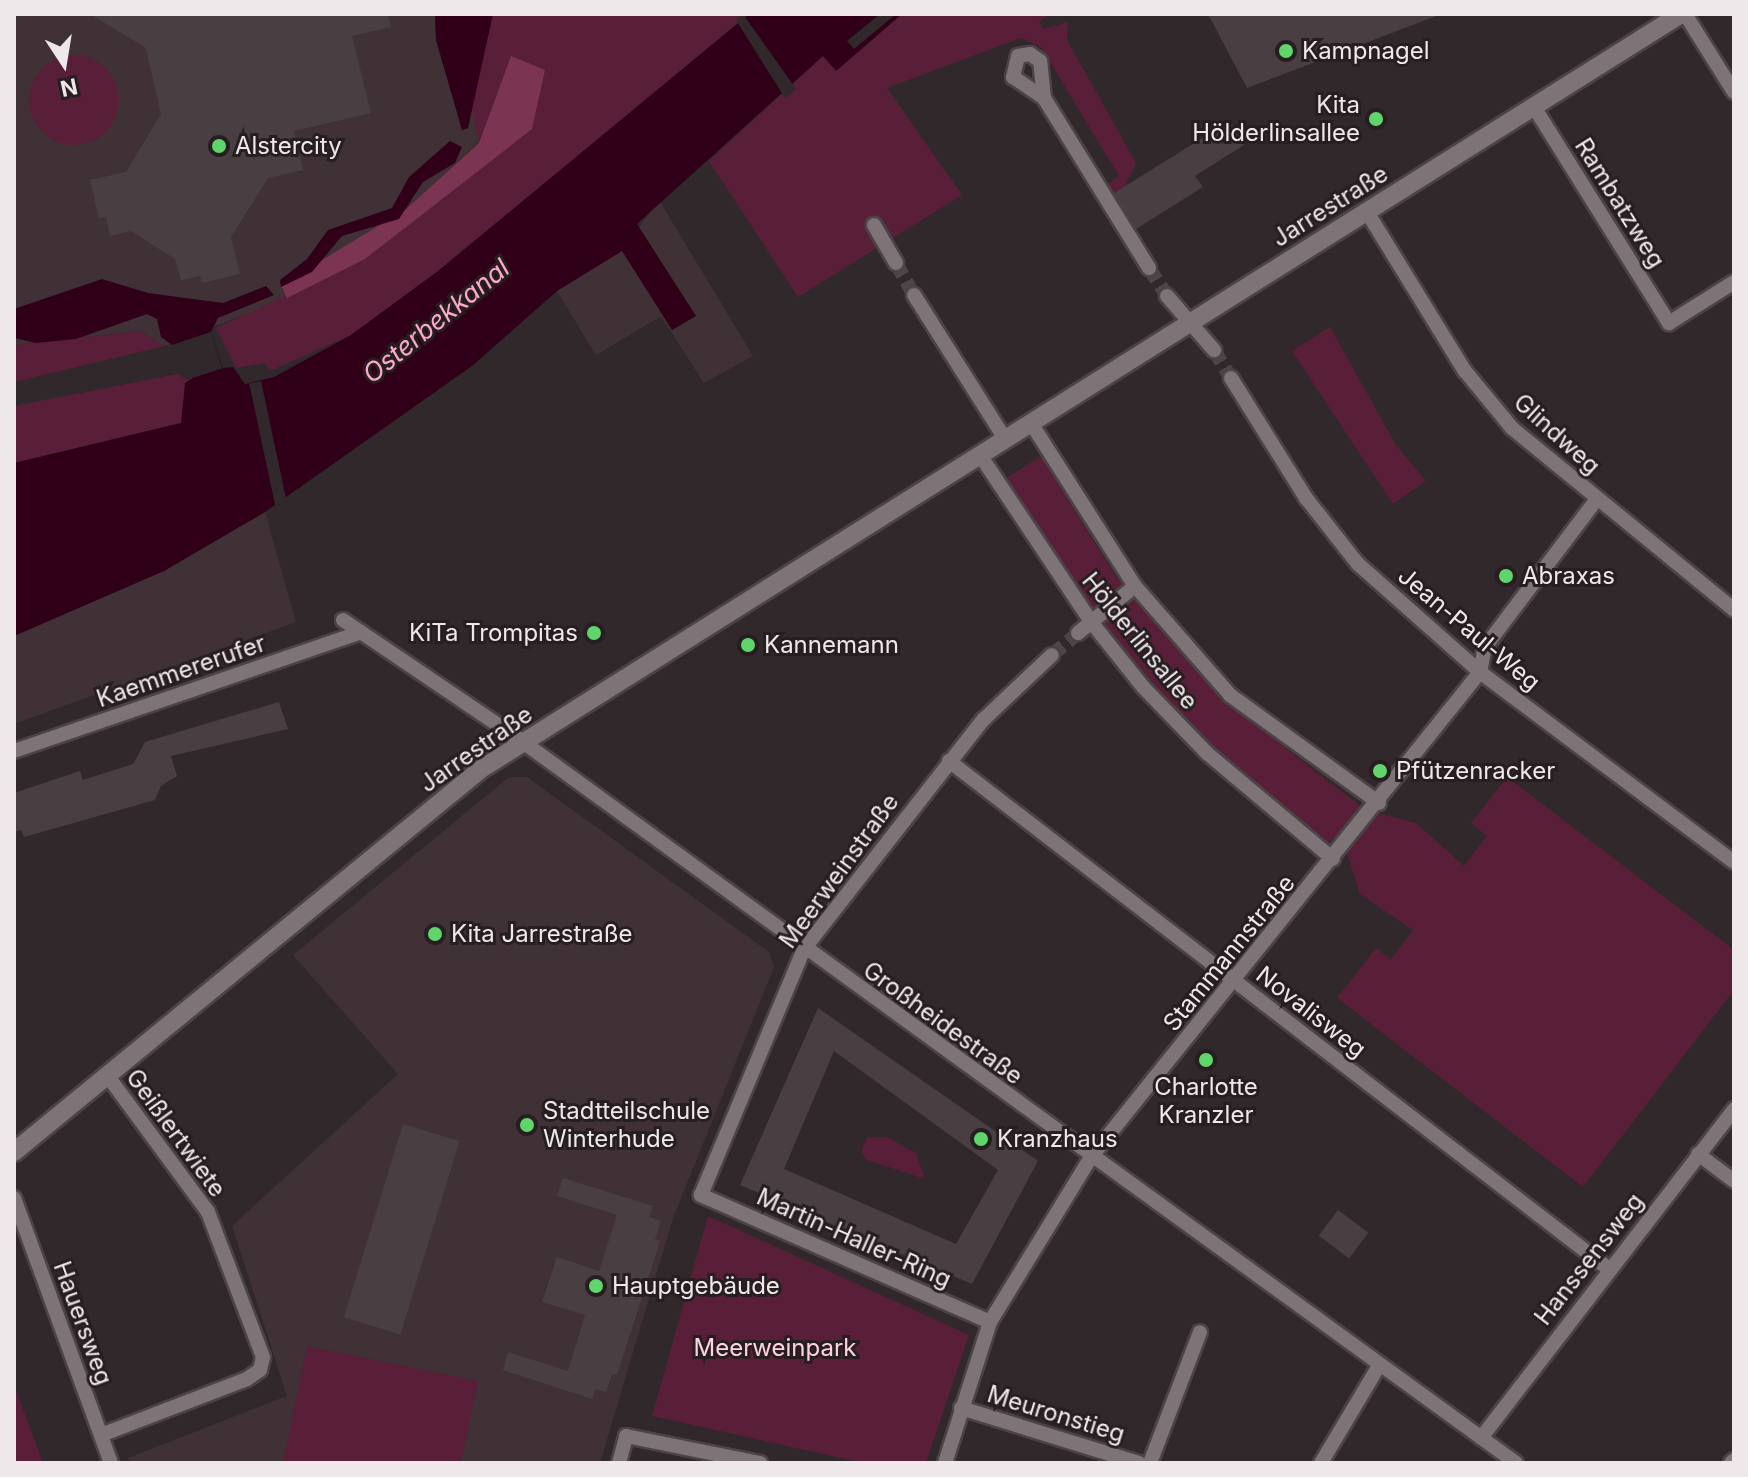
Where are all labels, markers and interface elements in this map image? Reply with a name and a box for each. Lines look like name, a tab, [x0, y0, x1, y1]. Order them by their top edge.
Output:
north arrow	[24, 24, 104, 104]
place label: Kampnagel	[1302, 37, 1430, 65]
marker: Kampnagel	[1277, 42, 1295, 60]
text: N	[58, 73, 80, 102]
place label: Kita Hölderlinsallee	[1192, 91, 1360, 147]
marker: Kita Hölderlinsallee	[1367, 110, 1385, 128]
place label: Alstercity	[235, 132, 342, 160]
street label: Rambatzweg	[1569, 133, 1671, 273]
marker: Alstercity	[210, 137, 228, 155]
street label: Jarrestraße	[1267, 159, 1393, 253]
water label: Osterbekkanal	[356, 252, 516, 390]
street label: Glindweg	[1508, 388, 1606, 480]
street label: Jean-Paul-Weg	[1392, 561, 1546, 697]
place label: Abraxas	[1522, 562, 1615, 590]
street label: Hölderlinsallee	[1076, 567, 1204, 715]
marker: Abraxas	[1497, 567, 1515, 585]
place label: KiTa Trompitas	[409, 619, 578, 647]
marker: KiTa Trompitas	[585, 624, 603, 642]
street label: Kaemmererufer	[93, 629, 269, 713]
place label: Kannemann	[764, 631, 899, 659]
marker: Kannemann	[739, 636, 757, 654]
street label: Jarrestraße	[414, 700, 538, 798]
place label: Pfützenracker	[1396, 757, 1555, 785]
marker: Pfützenracker	[1371, 762, 1389, 780]
street label: Meerweinstraße	[773, 788, 905, 954]
street label: Stammannstraße	[1157, 869, 1301, 1037]
place label: Kita Jarrestraße	[451, 920, 633, 948]
marker: Kita Jarrestraße	[426, 925, 444, 943]
street label: Großheidestraße	[858, 955, 1028, 1091]
street label: Novalisweg	[1250, 960, 1372, 1064]
marker: Charlotte Kranzler	[1197, 1051, 1215, 1069]
street label: Geißlertwiete	[120, 1063, 232, 1203]
place label: Charlotte Kranzler	[1154, 1073, 1258, 1129]
place label: Stadtteilschule Winterhude	[543, 1097, 710, 1153]
marker: Stadtteilschule Winterhude	[518, 1116, 536, 1134]
place label: Kranzhaus	[997, 1125, 1118, 1153]
marker: Kranzhaus	[972, 1130, 990, 1148]
street label: Martin-Haller-Ring	[752, 1182, 956, 1294]
street label: Hanssensweg	[1529, 1187, 1649, 1331]
street label: Hauersweg	[47, 1257, 119, 1389]
place label: Hauptgebäude	[612, 1272, 780, 1300]
marker: Hauptgebäude	[587, 1277, 605, 1295]
park label: Meerweinpark	[693, 1334, 857, 1362]
street label: Meuronstieg	[984, 1379, 1128, 1449]

